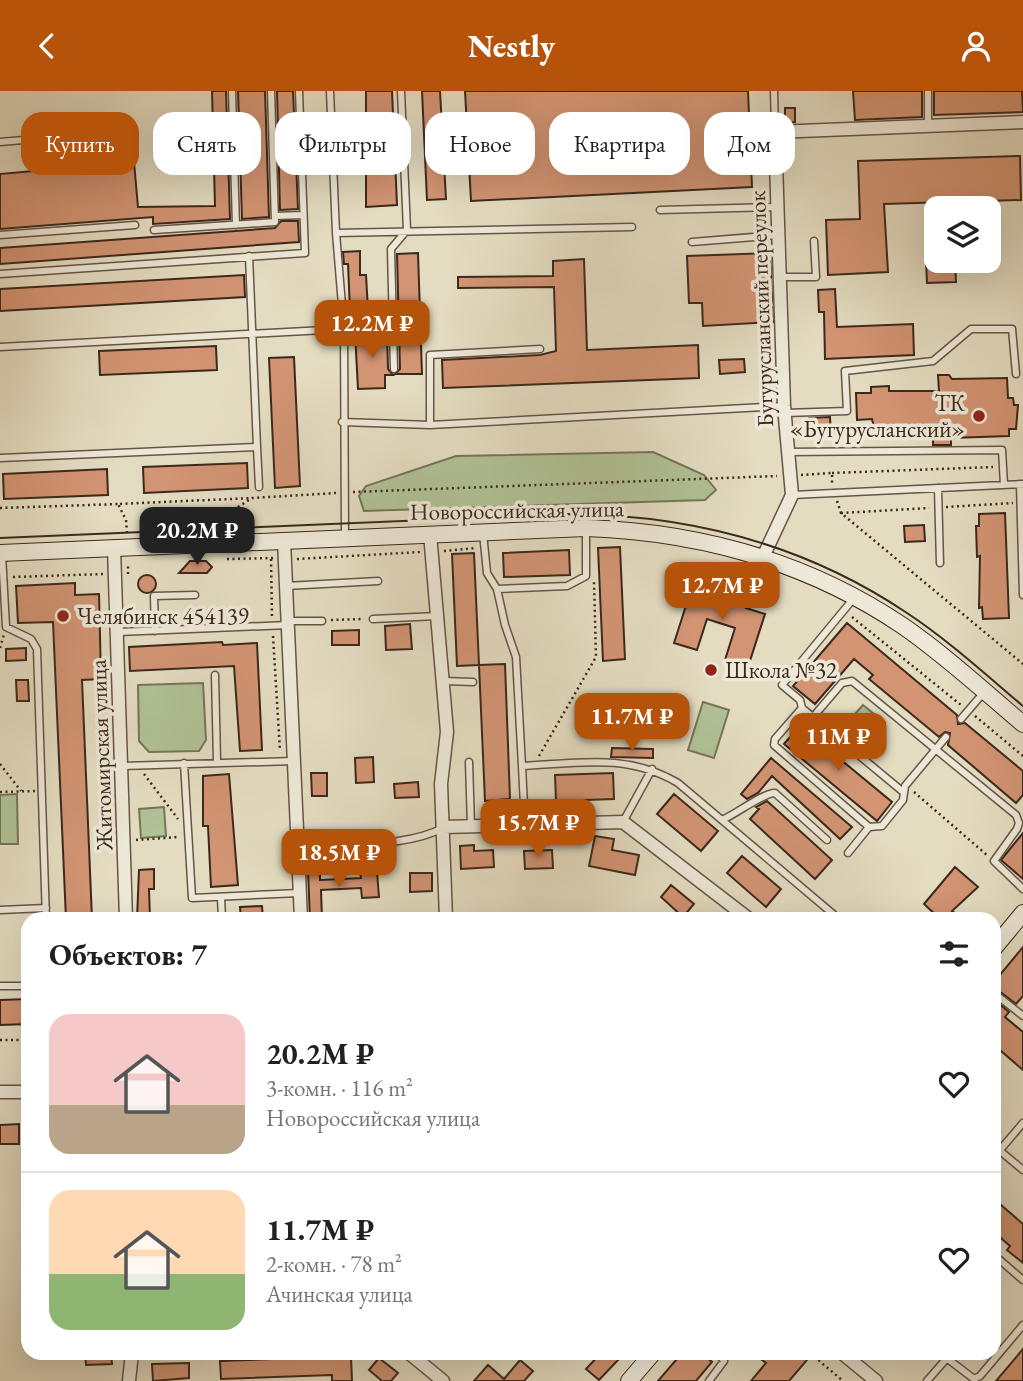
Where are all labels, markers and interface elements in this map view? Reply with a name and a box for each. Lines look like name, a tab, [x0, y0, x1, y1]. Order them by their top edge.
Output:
text: Nestly	[468, 25, 555, 67]
icon: back	[28, 27, 66, 65]
icon: person	[957, 27, 995, 65]
chip: Купить	[21, 112, 139, 175]
chip: Снять	[153, 112, 261, 175]
chip: Фильтры	[275, 112, 411, 175]
chip: Новое	[425, 112, 535, 175]
chip: Квартира	[549, 112, 690, 175]
chip: Дом	[704, 112, 795, 175]
street label: Бугурусланский переулок	[742, 190, 780, 428]
map controls	[924, 196, 1001, 273]
button: layers	[924, 196, 1001, 273]
pin: 12.2M ₽	[307, 301, 437, 360]
text: 12.2M ₽	[331, 308, 413, 338]
place label: ТК «Бугурусланский»	[790, 388, 966, 444]
marker: ТК «Бугурусланский»	[971, 408, 987, 424]
street label: Новороссийская улица	[410, 493, 625, 527]
pin: 20.2M ₽	[132, 507, 262, 567]
text: 20.2M ₽	[156, 515, 238, 545]
pin: 12.7M ₽	[657, 563, 787, 622]
text: 12.7M ₽	[681, 570, 763, 600]
place label: Челябинск 454139	[77, 601, 249, 631]
marker: Челябинск 454139	[55, 608, 71, 624]
place label: Школа №32	[725, 655, 837, 685]
street label: Житомирская улица	[83, 658, 119, 852]
marker: Школа №32	[703, 662, 719, 678]
pin: 11.7M ₽	[567, 693, 697, 753]
text: 11.7M ₽	[591, 701, 673, 731]
pin: 11M ₽	[789, 713, 887, 773]
text: 11M ₽	[805, 721, 871, 751]
pin: 15.7M ₽	[473, 799, 603, 859]
text: 15.7M ₽	[497, 807, 579, 837]
pin: 18.5M ₽	[274, 829, 404, 889]
text: 18.5M ₽	[298, 837, 380, 867]
text: Объектов: 7	[49, 935, 207, 974]
icon: filters	[935, 935, 973, 973]
text: 20.2M ₽	[266, 1034, 374, 1073]
icon: home	[105, 1042, 189, 1126]
icon: heart	[935, 1065, 973, 1103]
text: 3-комн. · 116 m²	[266, 1073, 413, 1103]
text: Новороссийская улица	[266, 1103, 480, 1133]
text: 11.7M ₽	[266, 1210, 374, 1249]
icon: home	[105, 1218, 189, 1302]
icon: heart	[935, 1241, 973, 1279]
text: 2-комн. · 78 m²	[266, 1249, 402, 1279]
text: Ачинская улица	[266, 1279, 413, 1309]

